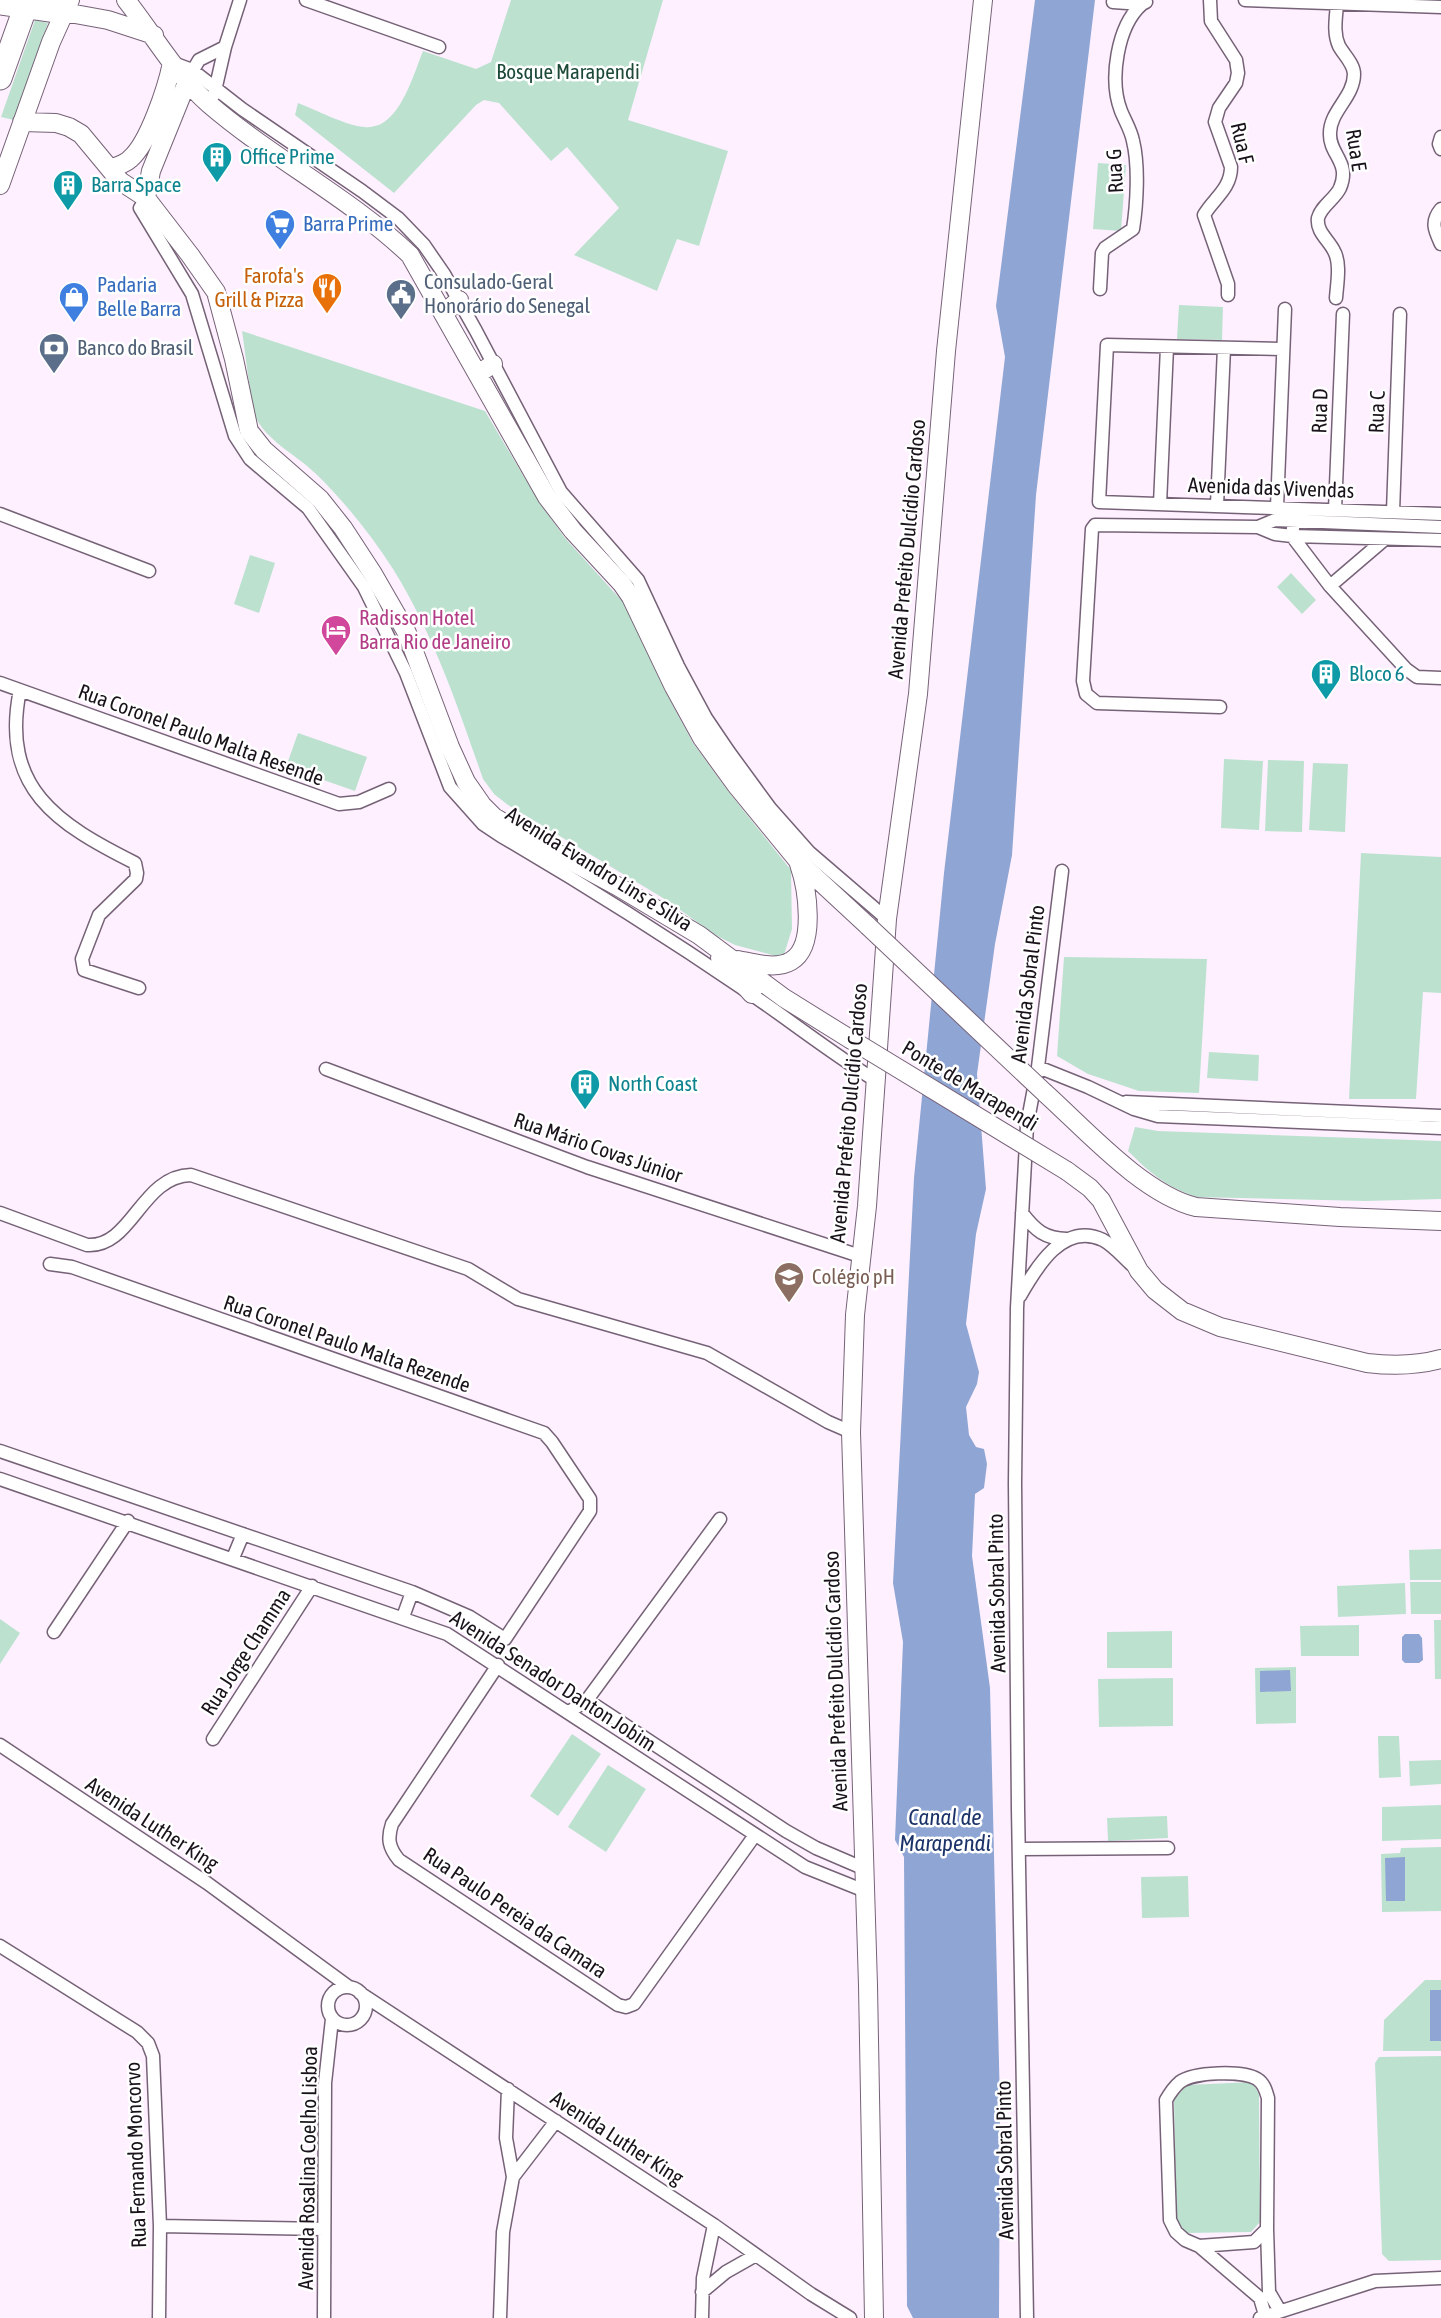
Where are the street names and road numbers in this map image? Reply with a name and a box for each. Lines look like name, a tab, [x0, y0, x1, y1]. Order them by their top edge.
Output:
street label: Rua F	[1227, 120, 1259, 166]
street label: Rua E	[1342, 127, 1372, 173]
street label: Rua G	[1101, 148, 1127, 194]
street label: Rua D	[1306, 388, 1332, 434]
street label: Rua C	[1363, 390, 1389, 434]
street label: Avenida Prefeito Dulcídio Cardoso	[883, 418, 929, 680]
street label: Avenida das Vivendas	[1188, 472, 1355, 502]
street label: Rua Coronel Paulo Malta Resende	[75, 678, 327, 790]
street label: Avenida Evandro Lins e Silva	[502, 801, 697, 935]
street label: Avenida Sobral Pinto	[1005, 903, 1049, 1064]
street label: Avenida Prefeito Dulcídio Cardoso	[825, 982, 871, 1244]
street label: Ponte de Marapendi	[898, 1035, 1043, 1135]
street label: Rua Mário Covas Júnior	[511, 1107, 686, 1187]
street label: Rua Coronel Paulo Malta Rezende	[221, 1289, 474, 1397]
street label: Avenida Sobral Pinto	[983, 1513, 1009, 1673]
street label: Avenida Prefeito Dulcídio Cardoso	[818, 1550, 852, 1812]
street label: Rua Jorge Chamma	[195, 1584, 295, 1719]
street label: Avenida Senador Danton Jobim	[446, 1605, 661, 1756]
street label: Avenida Luther King	[82, 1771, 223, 1875]
street label: Rua Paulo Pereia da Camara	[419, 1842, 612, 1983]
street label: Avenida Rosalina Coelho Lisboa	[293, 2046, 321, 2290]
street label: Rua Fernando Moncorvo	[120, 2062, 150, 2248]
street label: Avenida Sobral Pinto	[991, 2080, 1017, 2240]
street label: Avenida Luther King	[547, 2085, 688, 2189]

